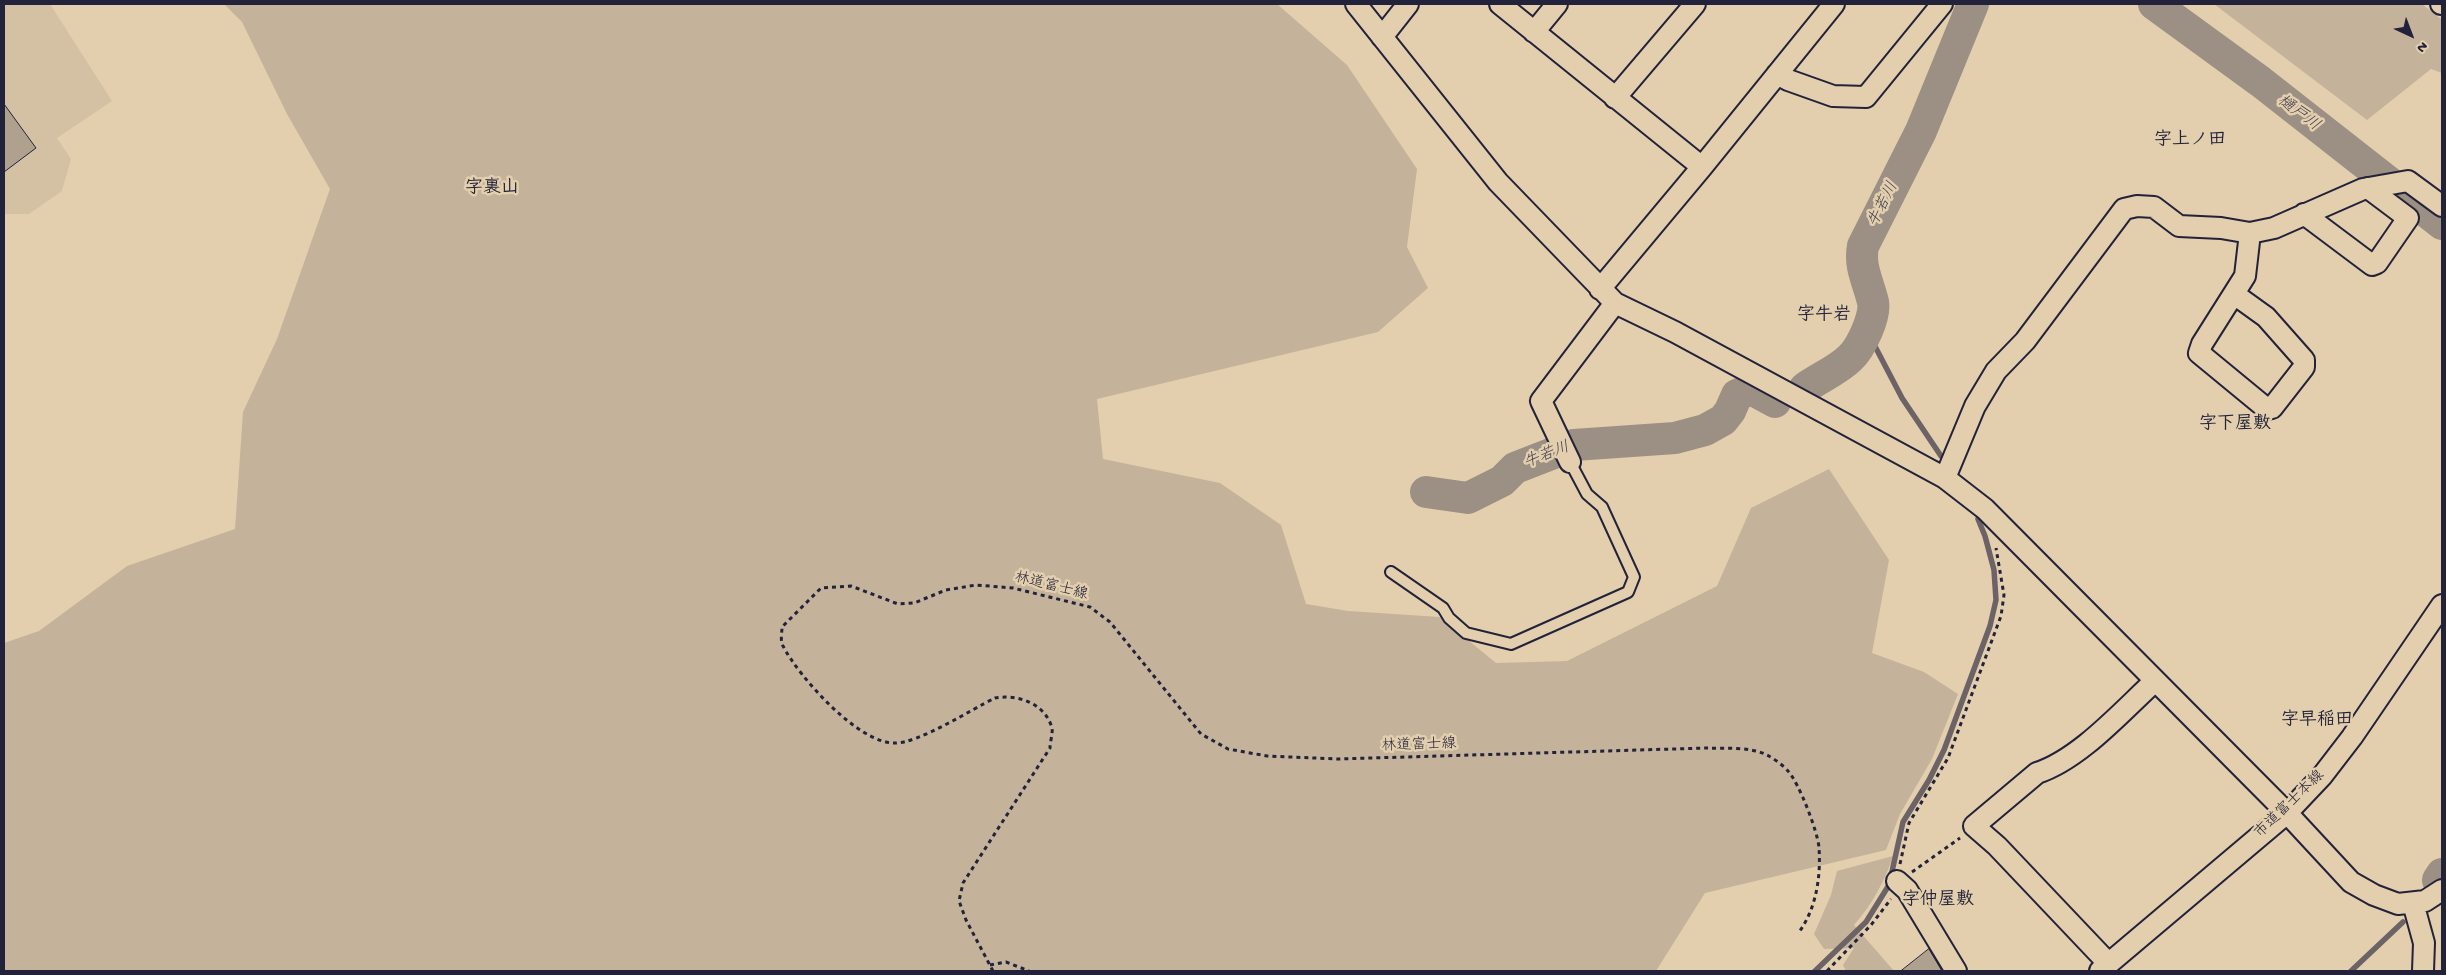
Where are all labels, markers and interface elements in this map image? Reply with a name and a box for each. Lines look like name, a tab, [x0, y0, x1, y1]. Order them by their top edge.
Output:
north arrow	[2386, 10, 2436, 60]
text: N	[2412, 37, 2431, 56]
water label: 樋戸川	[2273, 92, 2323, 136]
district label: 字上ノ田	[2154, 130, 2226, 152]
district label: 字裏山	[465, 178, 519, 200]
water label: 牛若川	[1865, 179, 1903, 231]
district label: 字牛岩	[1797, 305, 1851, 327]
district label: 字下屋敷	[2199, 414, 2271, 436]
water label: 牛若川	[1521, 438, 1573, 474]
street label: 林道富士線	[1012, 569, 1090, 605]
district label: 字早稲田	[2281, 710, 2353, 732]
street label: 林道富士線	[1381, 736, 1457, 756]
street label: 市道富士本線	[2251, 767, 2329, 843]
district label: 字仲屋敷	[1902, 890, 1974, 912]

